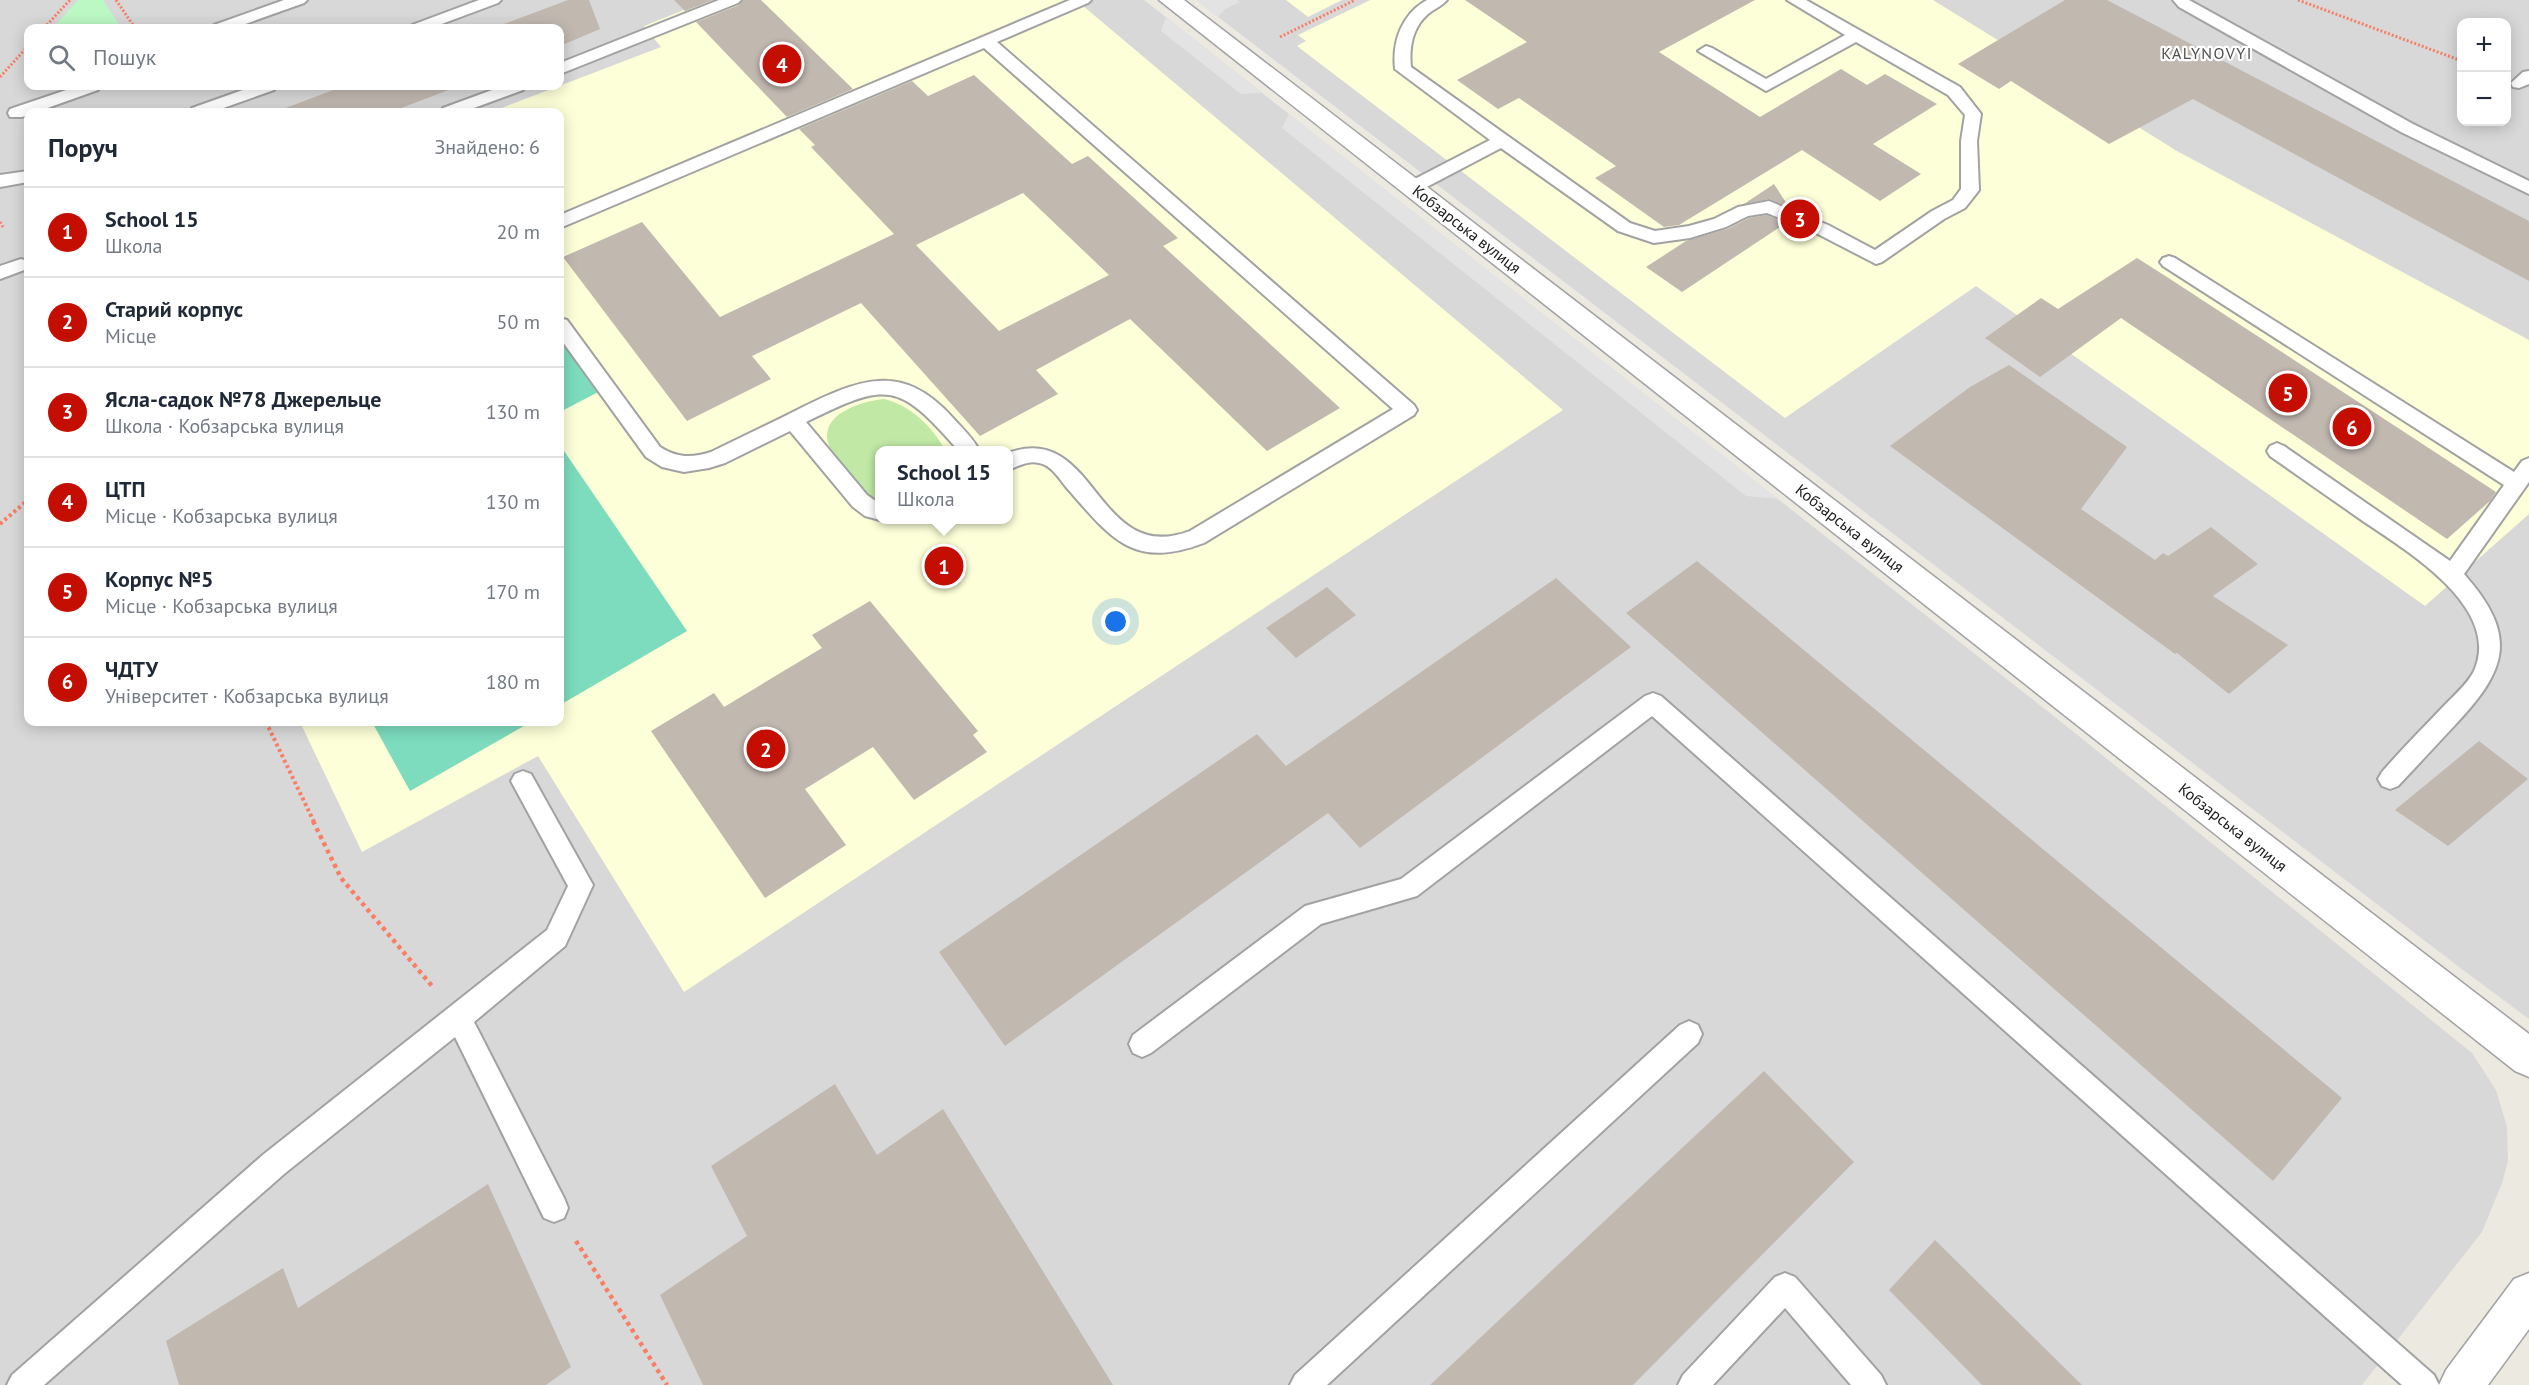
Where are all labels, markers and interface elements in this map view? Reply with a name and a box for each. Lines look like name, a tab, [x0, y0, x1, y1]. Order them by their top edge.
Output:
map controls	[2457, 18, 2511, 126]
button: +	[2457, 18, 2511, 72]
search box	[24, 24, 564, 90]
icon: search	[45, 41, 78, 74]
pin: 4	[762, 42, 802, 86]
text: Пошук	[93, 43, 156, 71]
district label: KALYNOVYI	[2161, 43, 2253, 63]
button: −	[2457, 72, 2511, 126]
text: Поруч	[48, 131, 118, 164]
text: Знайдено: 6	[434, 134, 540, 160]
street label: Кобзарська вулиця	[1409, 180, 1525, 278]
pin: 3	[1780, 196, 1820, 242]
text: School 15	[105, 205, 199, 233]
text: 1	[62, 219, 73, 245]
text: 20 m	[497, 219, 540, 245]
text: Школа	[105, 233, 162, 259]
text: Старий корпус	[105, 295, 243, 323]
text: 2	[62, 309, 73, 335]
text: 50 m	[497, 309, 540, 335]
text: Місце	[105, 323, 156, 349]
pin: 5	[2268, 370, 2308, 416]
text: Ясла-садок №78 Джерельце	[105, 385, 382, 413]
text: 3	[62, 399, 73, 425]
text: 130 m	[486, 399, 540, 425]
pin: 6	[2332, 404, 2372, 450]
text: Школа · Кобзарська вулиця	[105, 413, 344, 439]
popup	[875, 446, 1013, 524]
text: School 15	[897, 458, 991, 486]
text: ЦТП	[105, 475, 145, 503]
street label: Кобзарська вулиця	[1792, 479, 1908, 577]
text: Школа	[897, 486, 955, 512]
text: 4	[62, 489, 73, 515]
text: 130 m	[486, 489, 540, 515]
text: Місце · Кобзарська вулиця	[105, 503, 338, 529]
pin: 1	[924, 544, 964, 588]
text: Корпус №5	[105, 565, 214, 593]
text: 5	[62, 579, 73, 605]
text: 170 m	[486, 579, 540, 605]
text: Місце · Кобзарська вулиця	[105, 593, 338, 619]
your location	[1101, 607, 1130, 636]
text: ЧДТУ	[105, 655, 158, 683]
text: 6	[62, 669, 73, 695]
text: 180 m	[486, 669, 540, 695]
text: Університет · Кобзарська вулиця	[105, 683, 389, 709]
pin: 2	[746, 726, 786, 771]
street label: Кобзарська вулиця	[2175, 778, 2291, 876]

